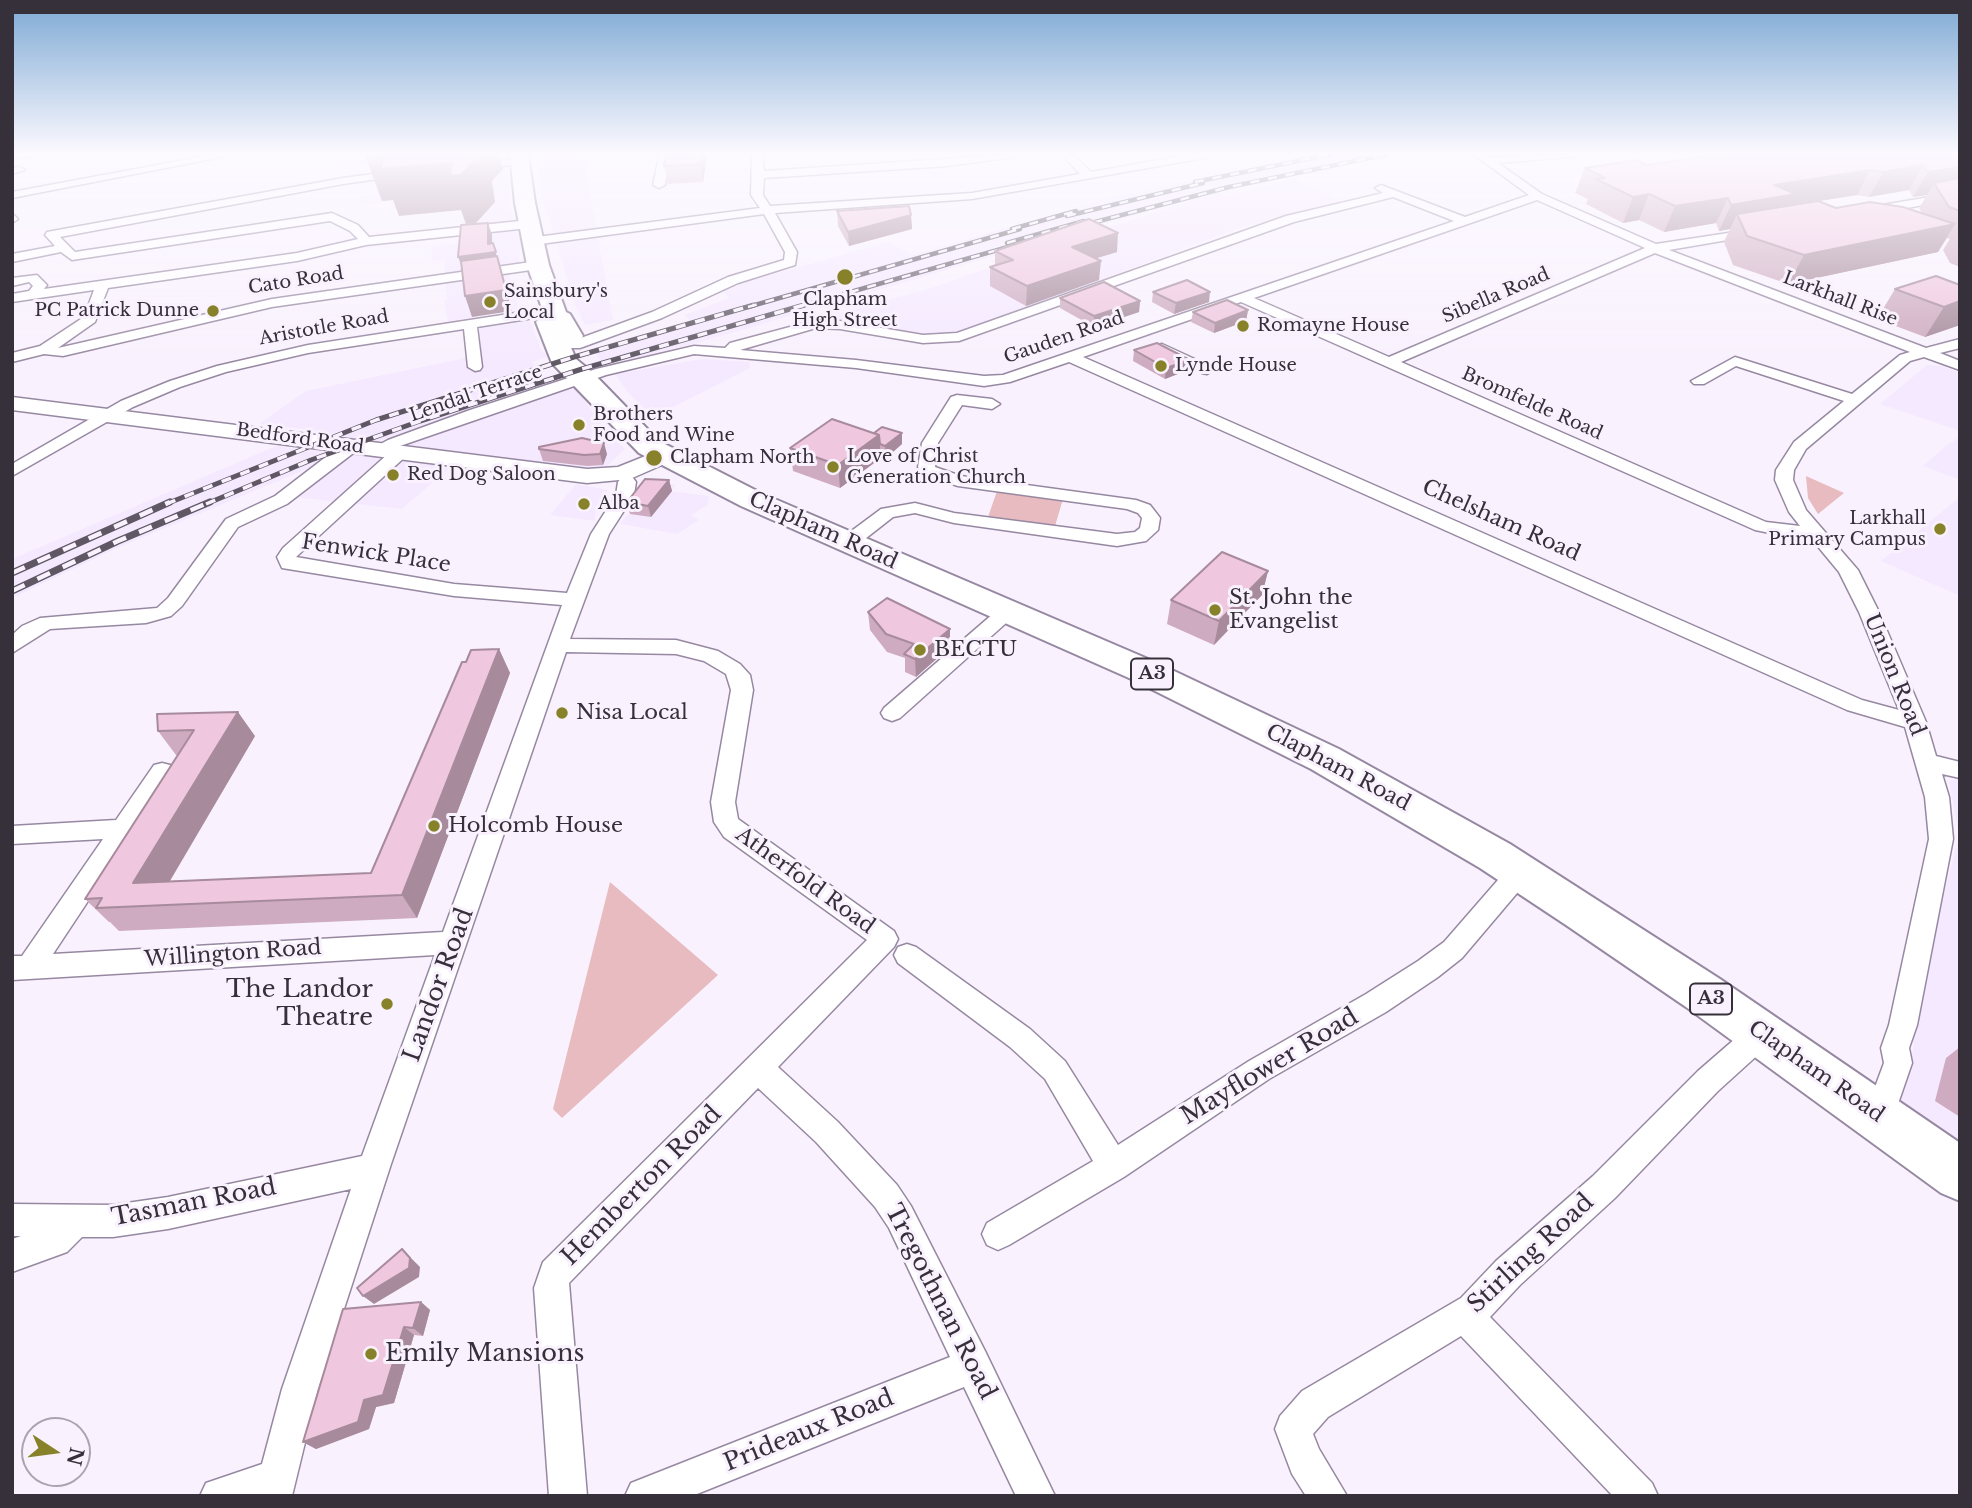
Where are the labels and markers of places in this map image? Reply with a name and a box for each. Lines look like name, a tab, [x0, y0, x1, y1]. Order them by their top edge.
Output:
marker: Clapham High Street	[835, 267, 855, 287]
place label: Sainsbury's Local	[504, 281, 608, 324]
place label: Clapham High Street	[792, 289, 898, 332]
marker: Sainsbury's Local	[482, 294, 498, 310]
place label: PC Patrick Dunne	[34, 300, 199, 322]
marker: PC Patrick Dunne	[205, 303, 221, 319]
place label: Romayne House	[1257, 315, 1410, 337]
marker: Romayne House	[1235, 318, 1251, 334]
place label: Lynde House	[1175, 355, 1297, 377]
marker: Lynde House	[1153, 358, 1169, 374]
place label: Brothers Food and Wine	[593, 404, 735, 446]
marker: Brothers Food and Wine	[571, 417, 587, 433]
place label: Love of Christ Generation Church	[847, 446, 1026, 489]
place label: Clapham North	[670, 447, 815, 469]
marker: Clapham North	[644, 448, 664, 468]
marker: Love of Christ Generation Church	[825, 459, 841, 475]
place label: Red Dog Saloon	[407, 464, 556, 486]
marker: Red Dog Saloon	[385, 467, 401, 483]
place label: Alba	[598, 493, 639, 515]
marker: Alba	[576, 496, 592, 512]
place label: Larkhall Primary Campus	[1768, 508, 1926, 550]
marker: Larkhall Primary Campus	[1932, 521, 1948, 537]
place label: St. John the Evangelist	[1229, 585, 1353, 635]
marker: St. John the Evangelist	[1207, 602, 1223, 618]
place label: BECTU	[934, 637, 1017, 663]
marker: BECTU	[912, 642, 928, 658]
place label: Nisa Local	[576, 700, 688, 726]
marker: Nisa Local	[554, 705, 570, 721]
place label: Holcomb House	[448, 813, 623, 839]
marker: Holcomb House	[426, 818, 442, 834]
place label: The Landor Theatre	[226, 976, 373, 1032]
marker: The Landor Theatre	[379, 996, 395, 1012]
place label: Emily Mansions	[385, 1340, 584, 1368]
marker: Emily Mansions	[363, 1346, 379, 1362]

